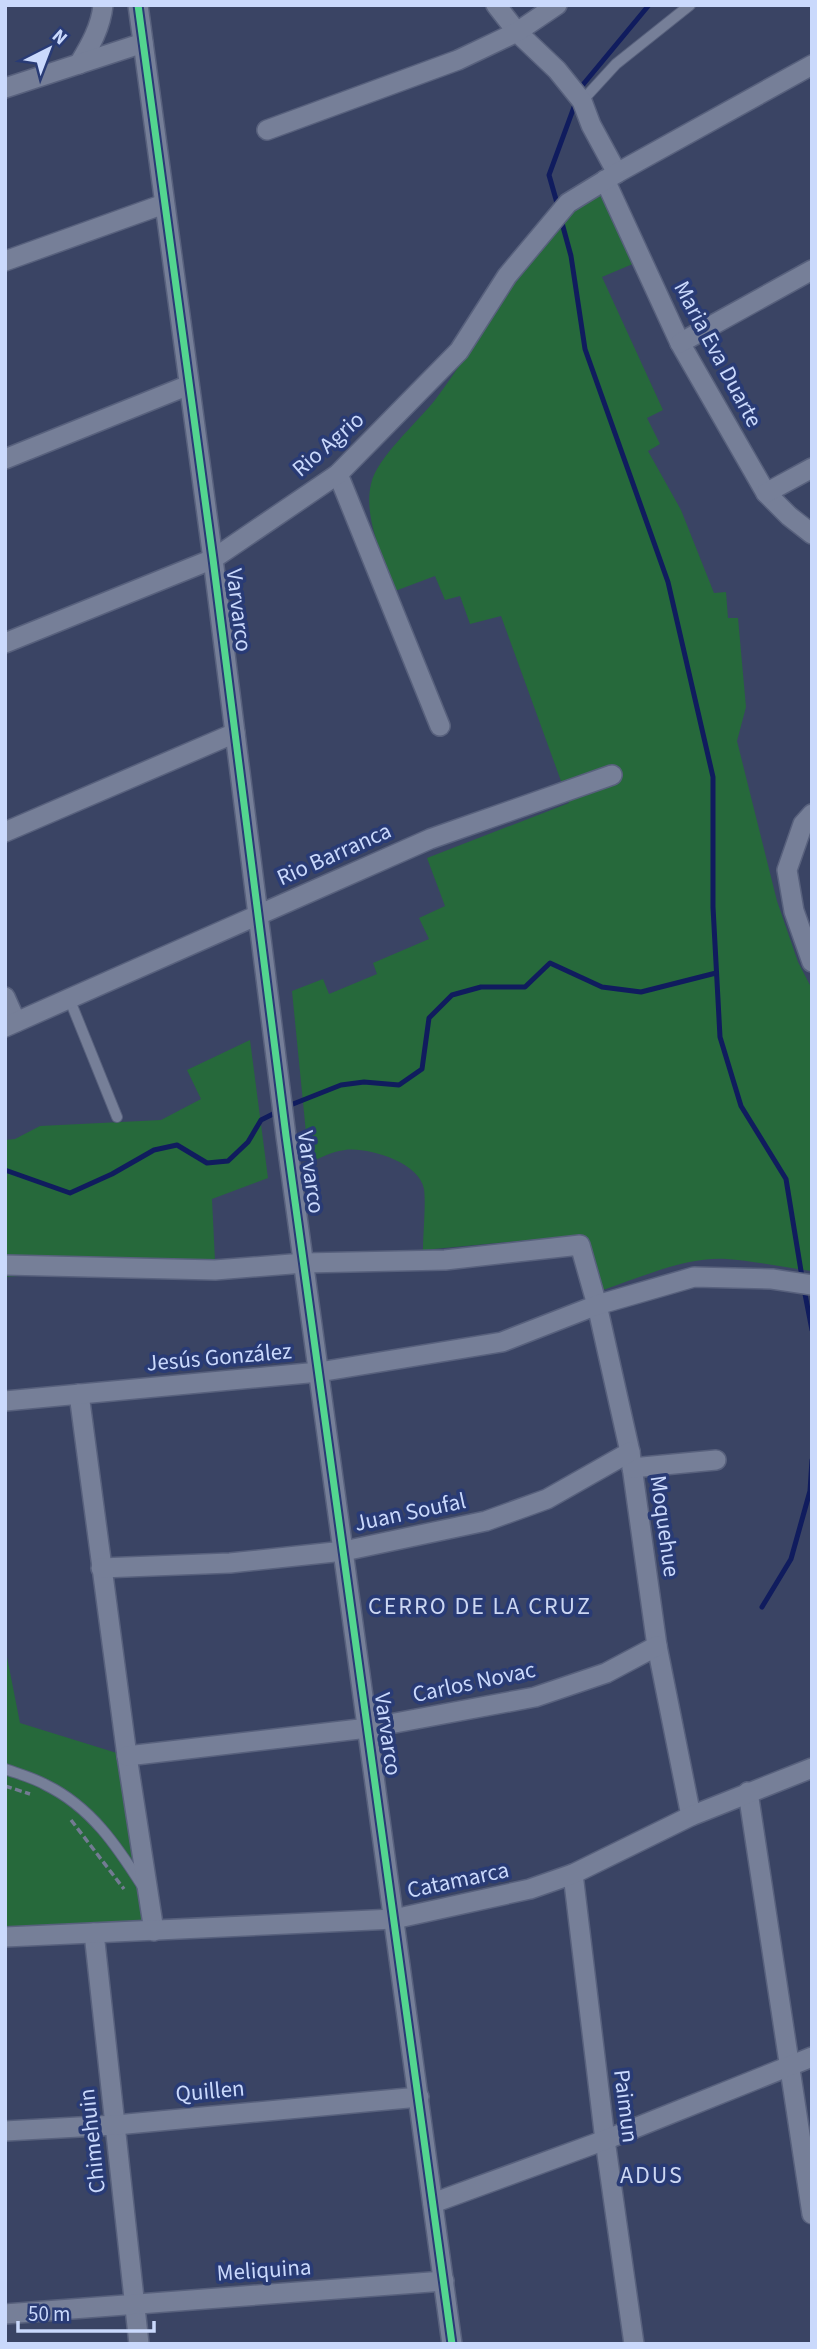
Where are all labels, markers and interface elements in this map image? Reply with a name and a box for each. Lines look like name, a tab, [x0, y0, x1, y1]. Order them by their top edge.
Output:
north arrow	[14, 14, 84, 84]
text: N	[46, 23, 73, 52]
street label: Maria Eva Duarte	[665, 275, 771, 433]
street label: Rio Agrio	[285, 403, 371, 485]
street label: Varvarco	[218, 567, 260, 653]
street label: Rio Barranca	[271, 814, 397, 894]
street label: Varvarco	[289, 1128, 333, 1216]
street label: Jesús González	[145, 1334, 293, 1380]
street label: Moquehue	[642, 1473, 688, 1579]
street label: Juan Soufal	[351, 1484, 469, 1540]
district label: CERRO DE LA CRUZ	[368, 1589, 592, 1624]
street label: Carlos Novac	[410, 1653, 538, 1711]
street label: Varvarco	[366, 1690, 410, 1778]
street label: Catamarca	[404, 1853, 512, 1907]
street label: Paimun	[605, 2068, 647, 2144]
street label: Quillen	[174, 2072, 246, 2110]
street label: Chimehuin	[70, 2087, 114, 2195]
district label: ADUS	[620, 2158, 684, 2193]
street label: Meliquina	[216, 2250, 312, 2290]
scale bar	[18, 2290, 154, 2334]
text: 50 m	[28, 2299, 70, 2329]

